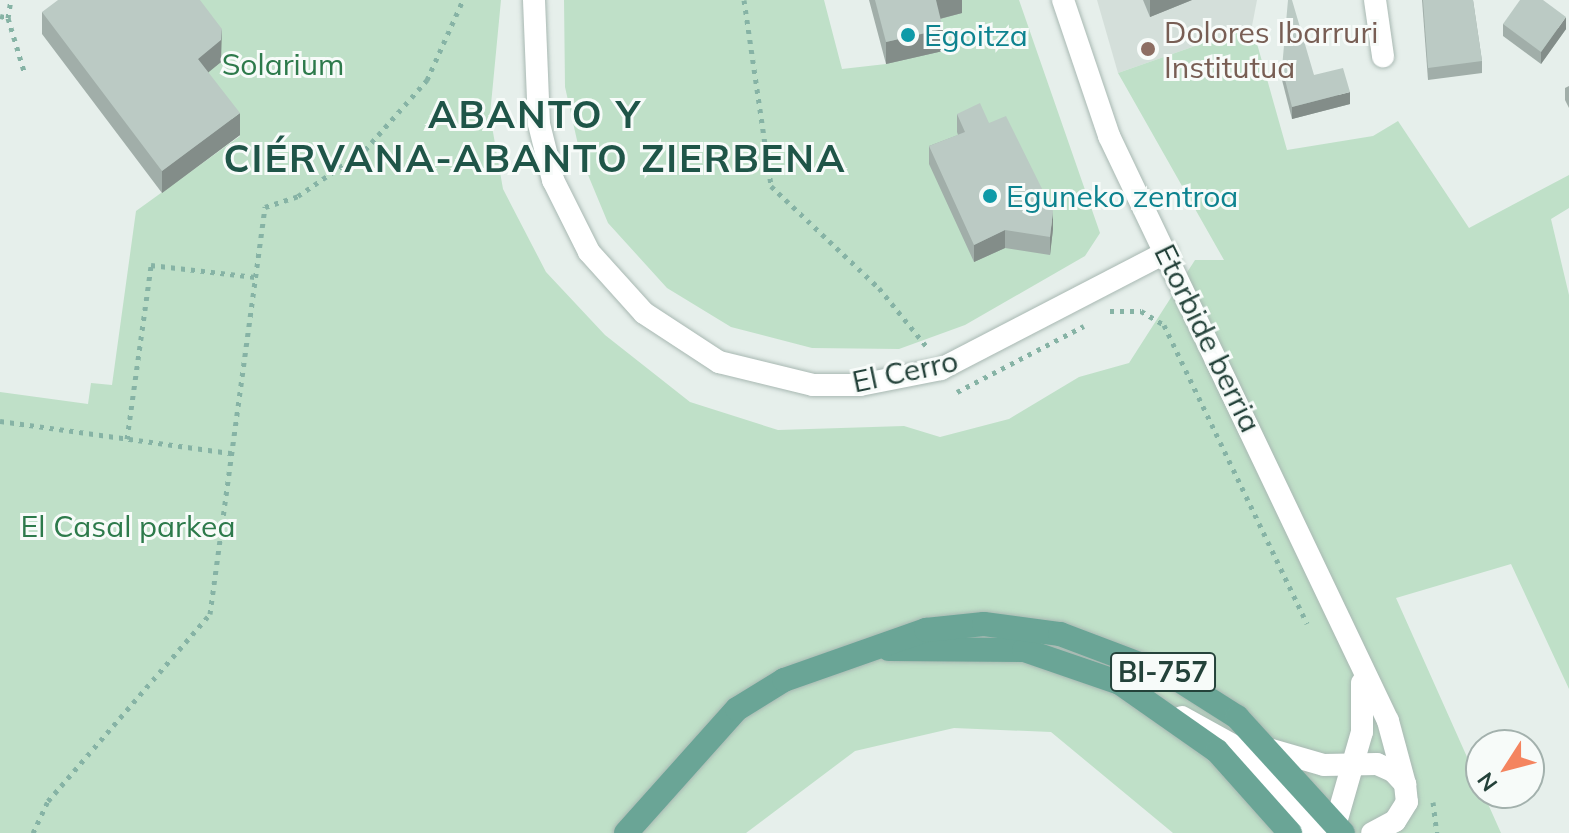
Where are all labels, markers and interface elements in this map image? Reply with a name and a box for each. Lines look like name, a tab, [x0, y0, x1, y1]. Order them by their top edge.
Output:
place label: Dolores Ibarruri Institutua	[1164, 14, 1378, 84]
place label: Egoitza	[924, 17, 1028, 53]
marker: Egoitza	[899, 26, 917, 44]
marker: Dolores Ibarruri Institutua	[1139, 40, 1157, 58]
park label: Solarium	[222, 46, 344, 82]
district label: ABANTO Y CIÉRVANA-ABANTO ZIERBENA	[224, 92, 846, 182]
place label: Eguneko zentroa	[1006, 178, 1238, 214]
marker: Eguneko zentroa	[981, 187, 999, 205]
street label: Etorbide berria	[1147, 238, 1269, 438]
street label: El Cerro	[849, 342, 961, 400]
park label: El Casal parkea	[21, 508, 235, 544]
road number: BI-757	[1109, 648, 1217, 696]
north arrow	[1465, 729, 1545, 809]
text: N	[1471, 767, 1503, 797]

